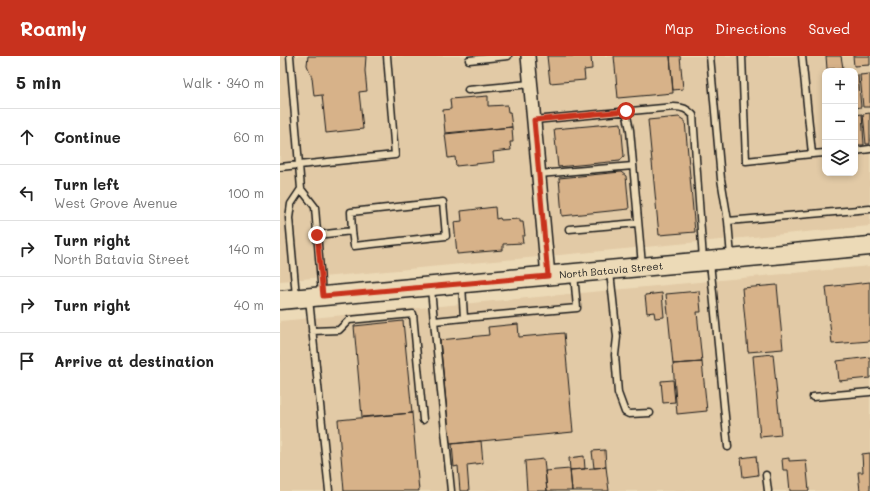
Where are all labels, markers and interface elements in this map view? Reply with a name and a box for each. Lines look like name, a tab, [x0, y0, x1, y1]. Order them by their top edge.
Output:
text: Roamly	[20, 16, 87, 41]
text: Map	[665, 19, 693, 38]
text: Directions	[715, 19, 786, 38]
text: Saved	[808, 19, 850, 38]
map controls	[822, 68, 858, 176]
button: +	[822, 68, 858, 104]
text: 5 min	[16, 71, 61, 93]
text: Walk · 340 m	[183, 74, 264, 91]
route start	[617, 102, 635, 120]
button: −	[822, 104, 858, 140]
icon: ahead	[16, 126, 38, 148]
text: Continue	[54, 127, 121, 147]
text: 60 m	[234, 128, 264, 145]
button: layers	[822, 140, 858, 176]
text: Turn left	[54, 174, 119, 194]
icon: left	[16, 182, 38, 204]
text: 100 m	[228, 184, 264, 201]
text: West Grove Avenue	[54, 194, 178, 211]
route end	[308, 226, 326, 244]
text: Turn right	[54, 230, 131, 250]
icon: right	[16, 238, 38, 260]
text: 140 m	[228, 240, 264, 257]
text: North Batavia Street	[54, 250, 190, 267]
street label: North Batavia Street	[558, 258, 664, 282]
icon: right	[16, 294, 38, 316]
text: Turn right	[54, 295, 131, 315]
text: 40 m	[234, 296, 264, 313]
icon: arrive	[16, 350, 38, 372]
text: Arrive at destination	[54, 351, 214, 371]

